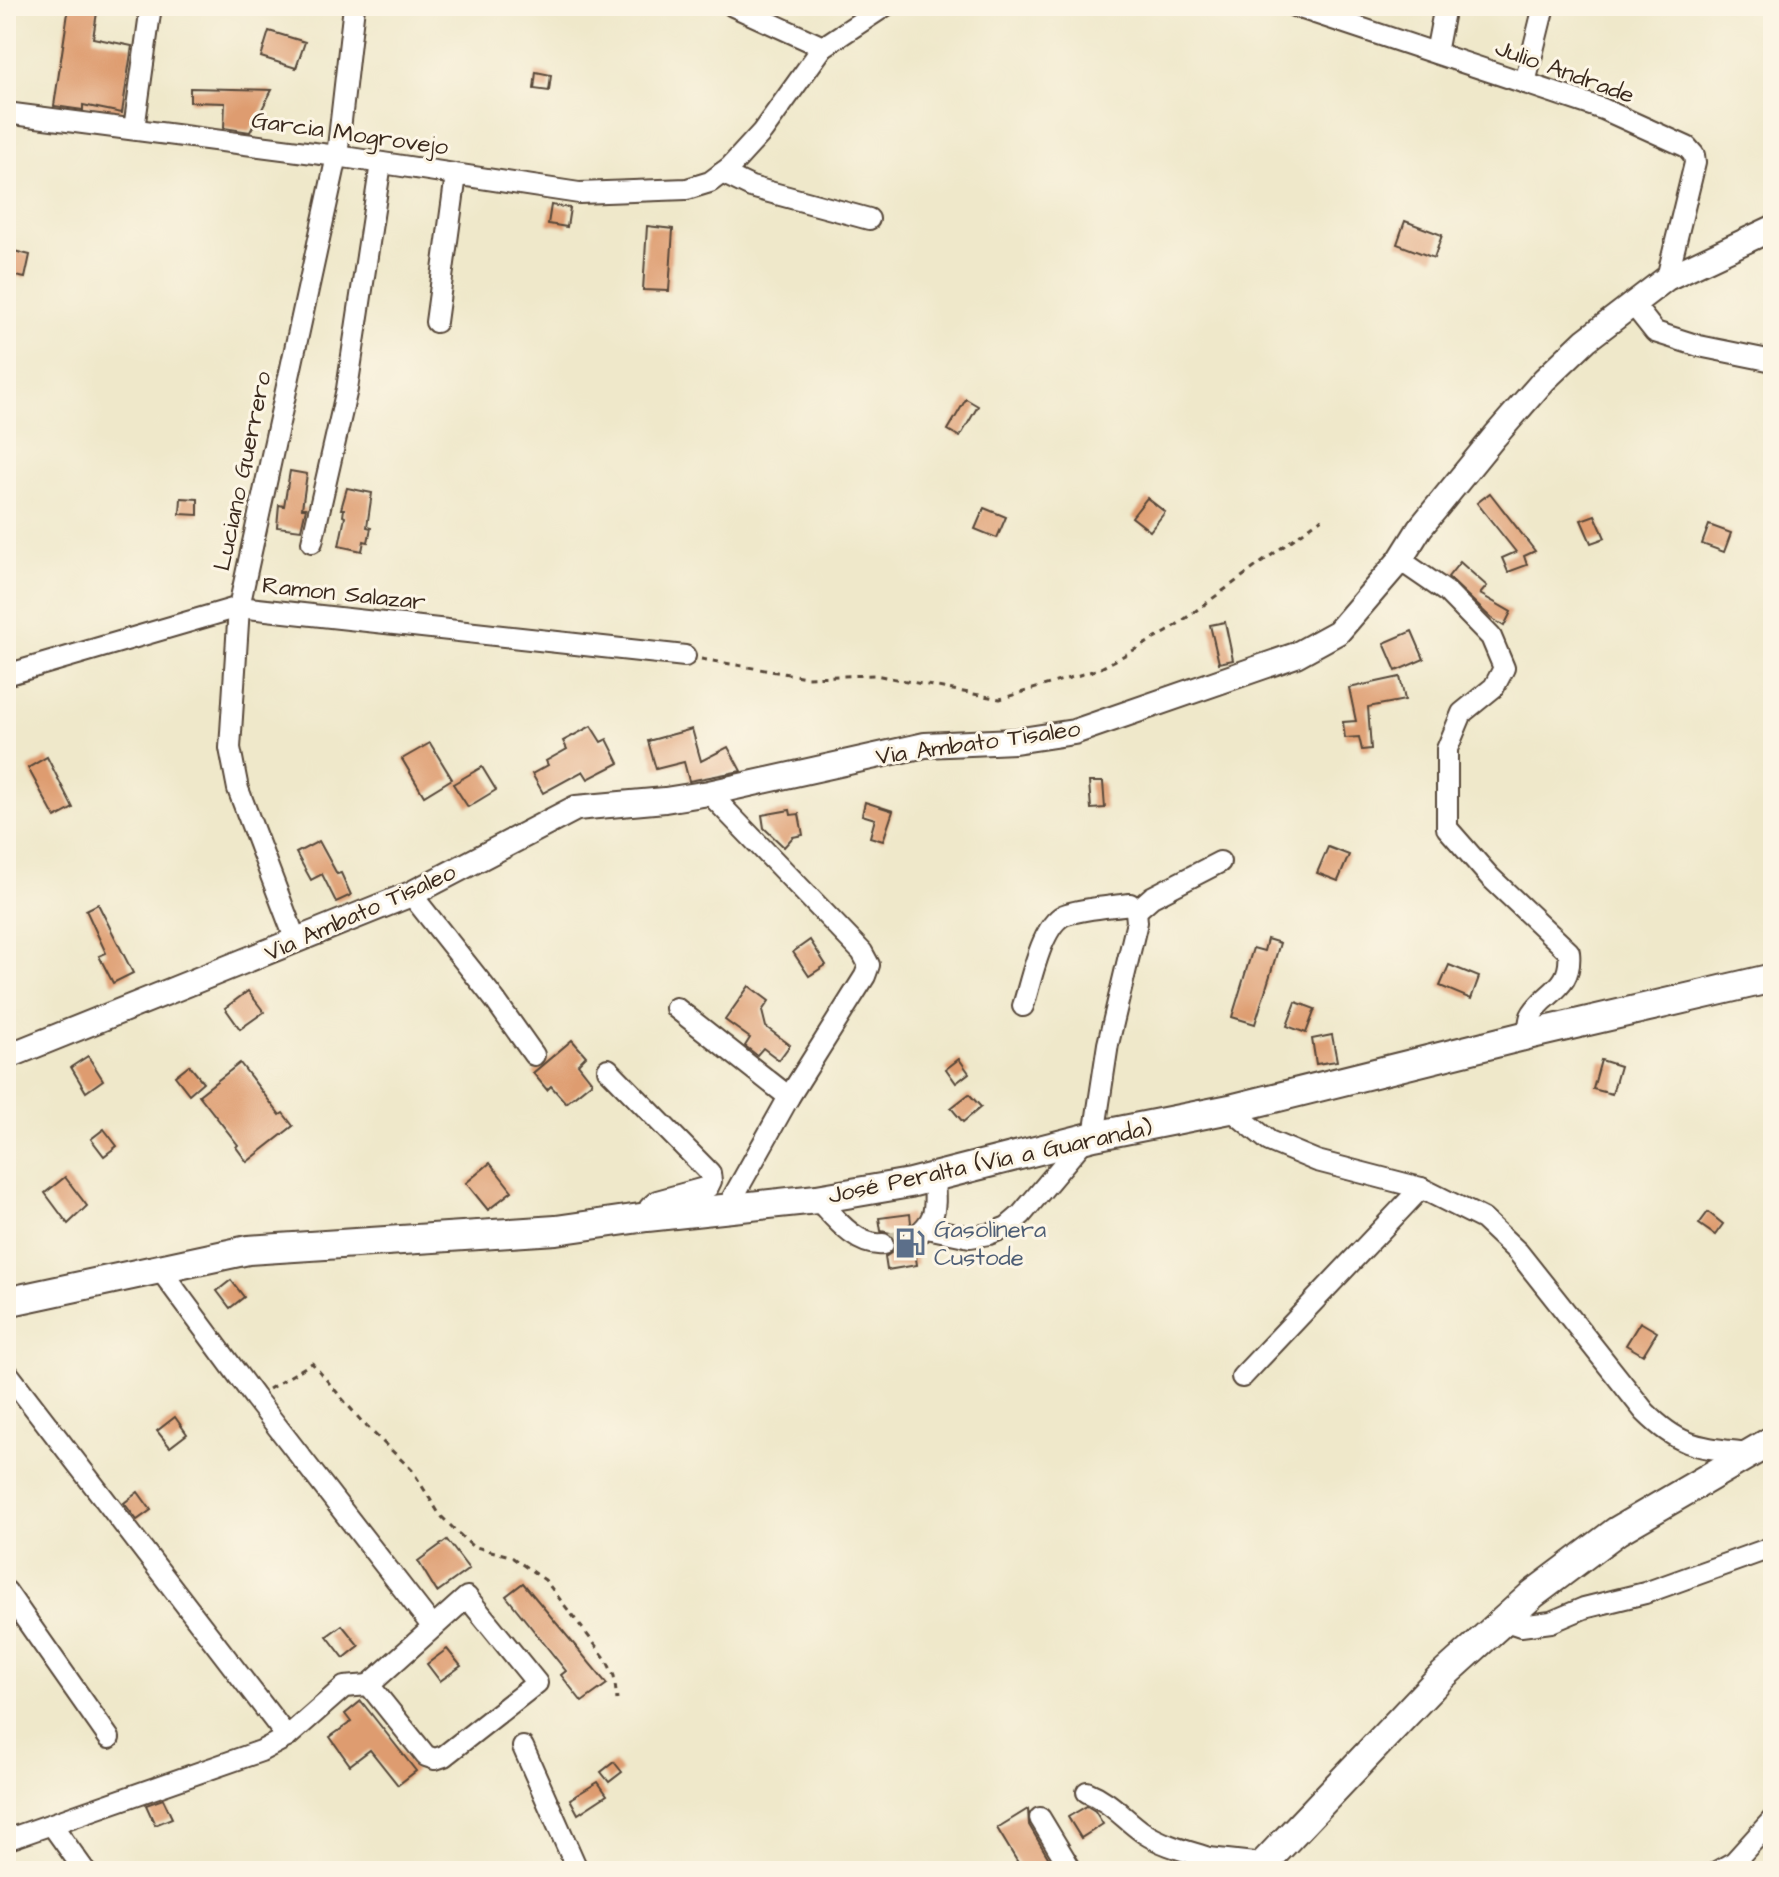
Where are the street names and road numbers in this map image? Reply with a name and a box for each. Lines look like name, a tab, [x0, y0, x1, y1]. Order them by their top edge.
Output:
street label: Julio Andrade	[1490, 31, 1639, 113]
street label: Garcia Mogrovejo	[249, 103, 451, 166]
street label: Luciano Guerrero	[205, 368, 281, 574]
street label: Ramon Salazar	[261, 569, 427, 619]
street label: Via Ambato Tisaleo	[874, 712, 1083, 774]
street label: Via Ambato Tisaleo	[259, 855, 462, 970]
street label: José Peralta (Vía a Guaranda)	[825, 1111, 1156, 1213]

